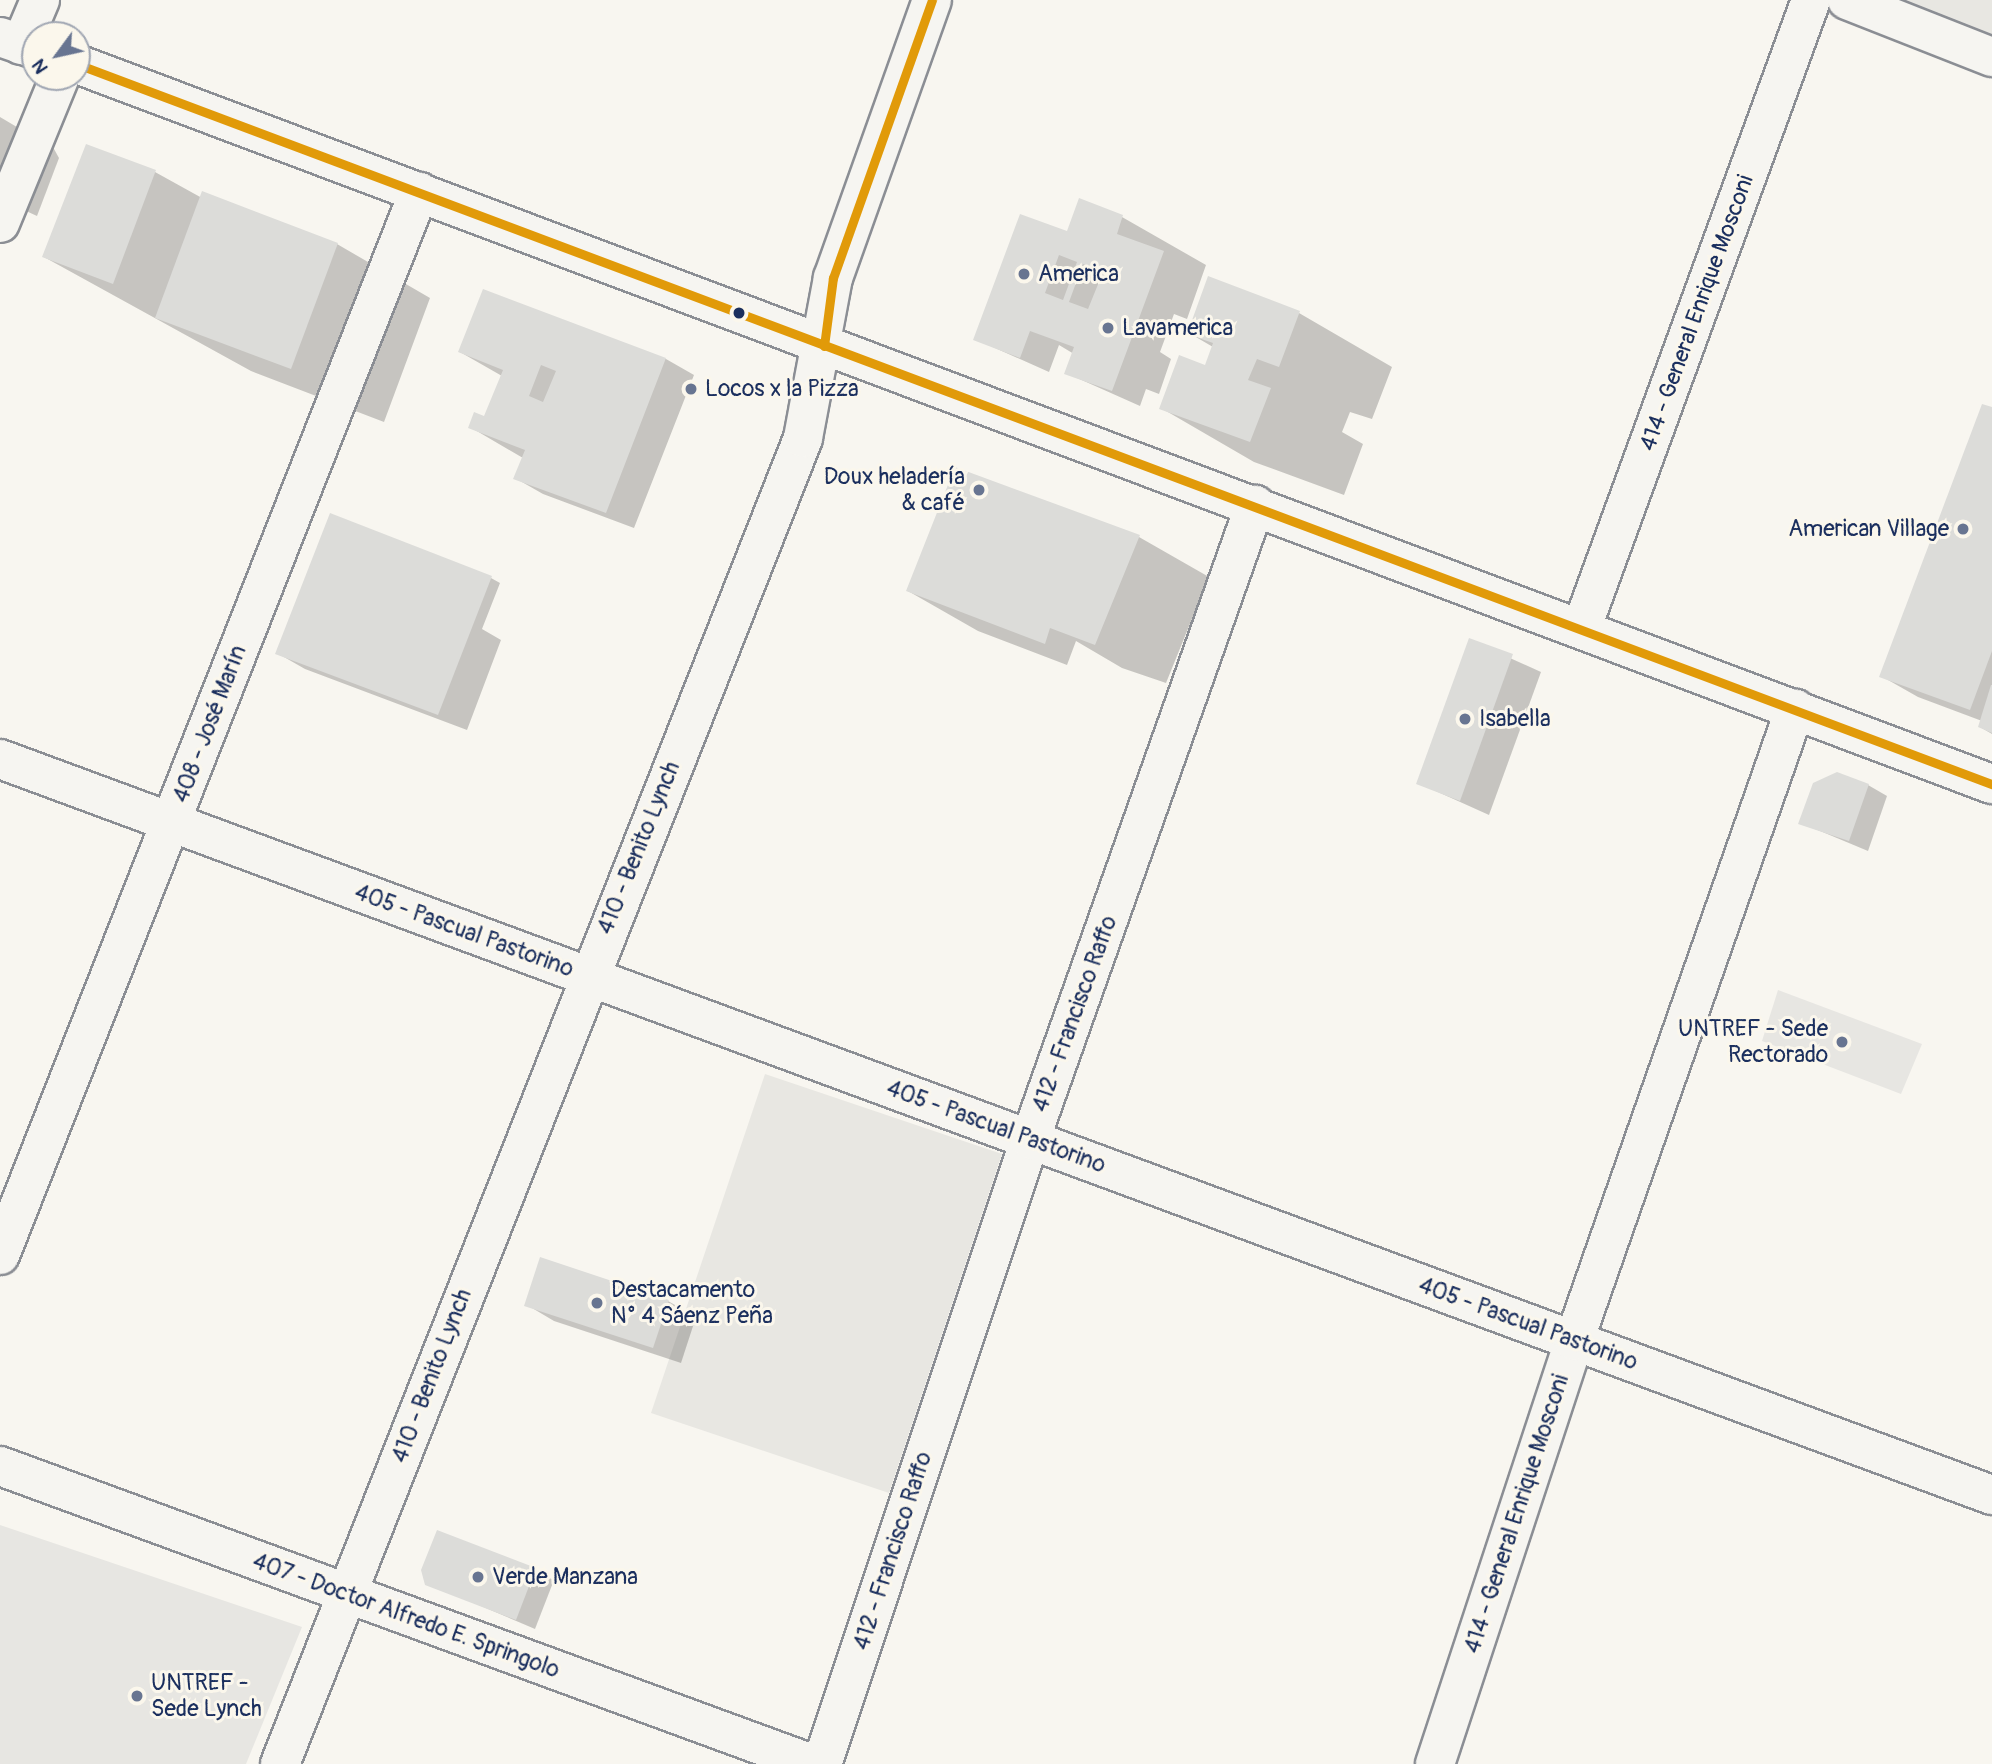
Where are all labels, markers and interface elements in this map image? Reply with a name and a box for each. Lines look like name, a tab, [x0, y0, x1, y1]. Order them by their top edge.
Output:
north arrow	[21, 21, 91, 91]
text: N	[27, 54, 54, 78]
street label: 414 - General Enrique Mosconi	[1634, 171, 1760, 455]
place label: America	[1038, 260, 1119, 288]
marker: America	[1016, 266, 1032, 282]
unlabelled marker	[732, 306, 746, 320]
place label: Lavamerica	[1122, 314, 1233, 342]
marker: Lavamerica	[1100, 320, 1116, 336]
place label: Locos x la Pizza	[705, 375, 859, 403]
marker: Locos x la Pizza	[683, 381, 699, 397]
place label: Doux heladería & café	[824, 463, 965, 517]
marker: Doux heladería & café	[971, 482, 987, 498]
place label: American Village	[1788, 515, 1949, 543]
marker: American Village	[1955, 521, 1971, 537]
street label: 408 - José Marín	[167, 641, 253, 807]
place label: Isabella	[1479, 705, 1551, 733]
marker: Isabella	[1457, 711, 1473, 727]
street label: 410 - Benito Lynch	[592, 758, 686, 938]
street label: 405 - Pascual Pastorino	[351, 879, 577, 983]
street label: 412 - Francisco Raffo	[1027, 912, 1123, 1116]
place label: UNTREF - Sede Rectorado	[1678, 1015, 1828, 1069]
marker: UNTREF - Sede Rectorado	[1834, 1034, 1850, 1050]
street label: 405 - Pascual Pastorino	[883, 1075, 1109, 1179]
street label: 405 - Pascual Pastorino	[1415, 1272, 1641, 1376]
place label: Destacamento N° 4 Sáenz Peña	[611, 1276, 773, 1330]
street label: 410 - Benito Lynch	[386, 1285, 478, 1467]
marker: Destacamento N° 4 Sáenz Peña	[589, 1295, 605, 1311]
street label: 414 - General Enrique Mosconi	[1459, 1371, 1575, 1657]
street label: 412 - Francisco Raffo	[848, 1449, 938, 1653]
street label: 407 - Doctor Alfredo E. Springolo	[249, 1548, 563, 1684]
place label: Verde Manzana	[492, 1563, 638, 1591]
marker: Verde Manzana	[470, 1569, 486, 1585]
place label: UNTREF - Sede Lynch	[151, 1669, 262, 1723]
marker: UNTREF - Sede Lynch	[129, 1688, 145, 1704]

